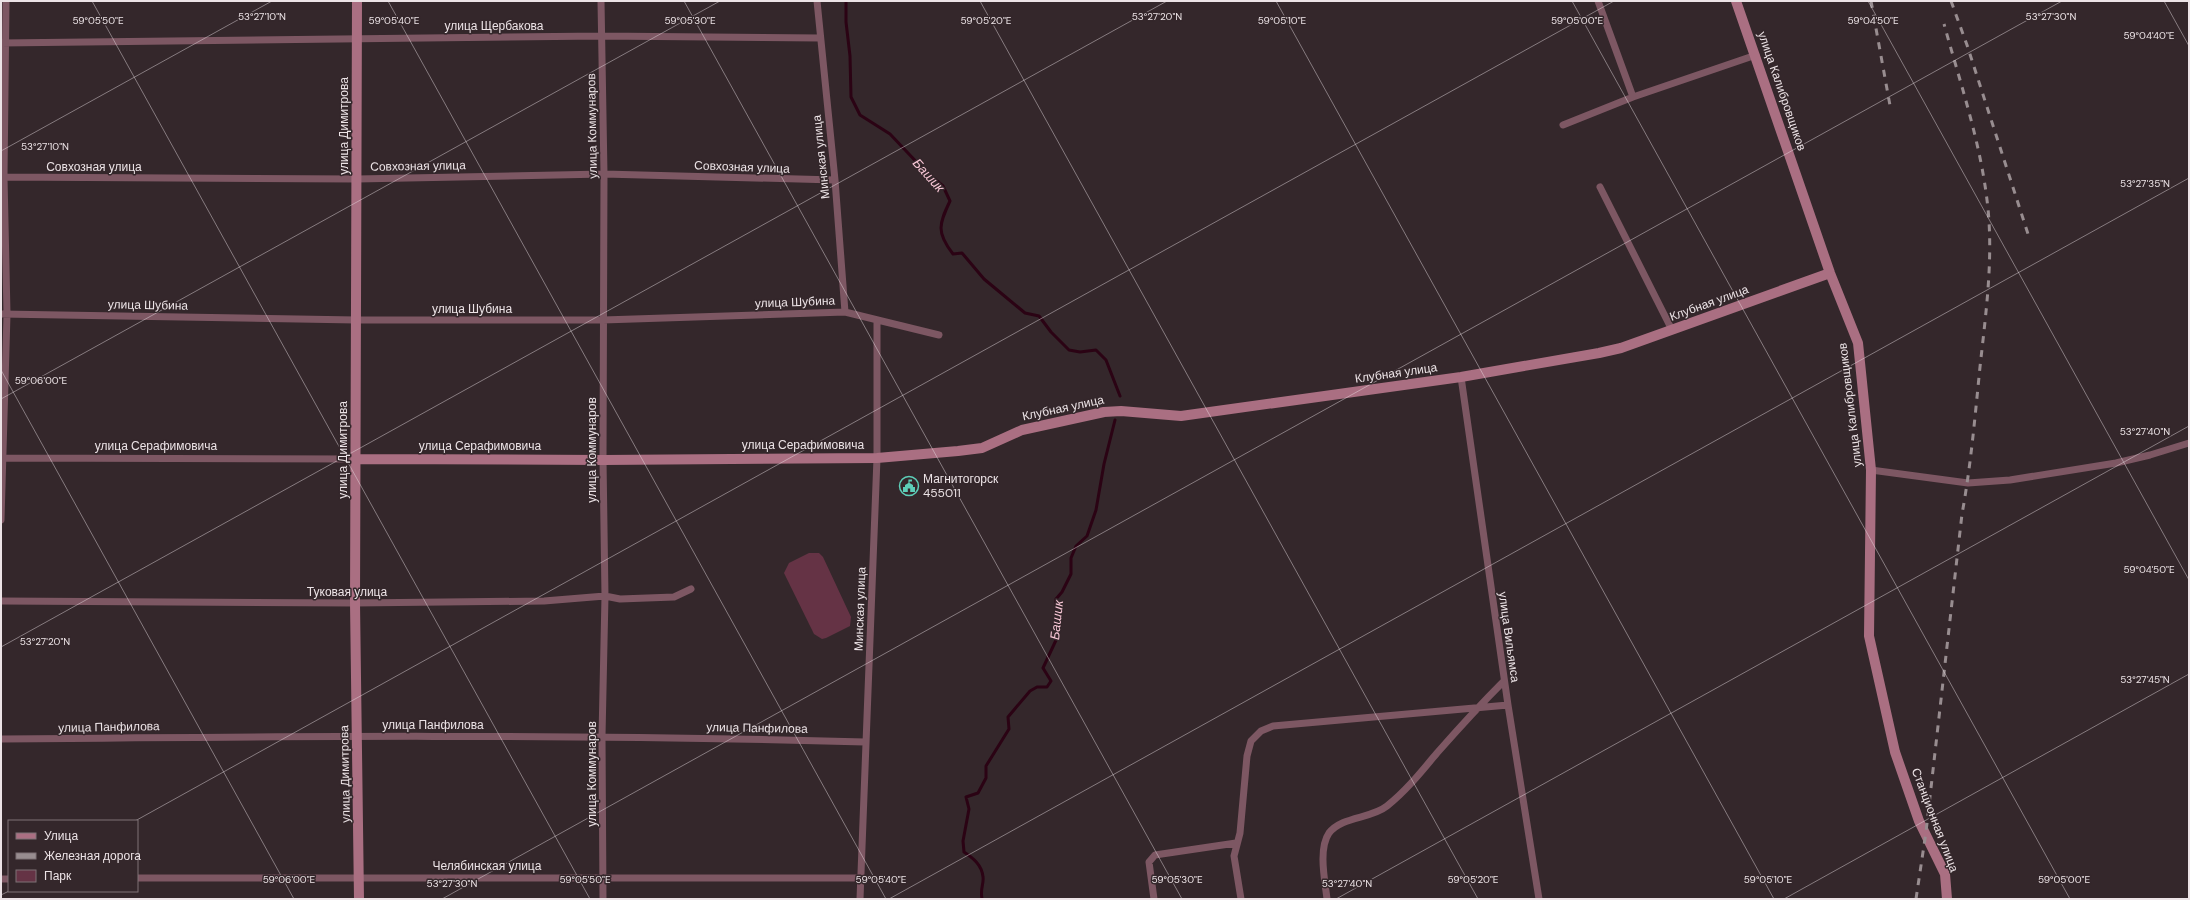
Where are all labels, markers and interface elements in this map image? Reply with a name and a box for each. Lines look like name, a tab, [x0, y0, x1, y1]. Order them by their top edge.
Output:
text: 53°27'10"N	[238, 10, 286, 23]
text: 53°27'20"N	[1132, 10, 1182, 23]
text: 53°27'30"N	[2026, 10, 2076, 23]
text: 59°05'50"E	[72, 14, 124, 27]
text: 59°05'40"E	[369, 14, 420, 27]
text: 59°05'30"E	[664, 14, 716, 27]
text: 59°05'20"E	[961, 14, 1012, 27]
text: 59°05'10"E	[1258, 14, 1307, 27]
text: 59°05'00"E	[1551, 14, 1603, 27]
text: 59°04'50"E	[1847, 14, 1899, 27]
street label: улица Щербакова	[444, 18, 544, 34]
street label: улица Калибровщиков	[1754, 29, 1810, 153]
text: 59°04'40"E	[2124, 29, 2175, 42]
street label: улица Коммунаров	[583, 73, 601, 179]
street label: улица Димитрова	[336, 77, 352, 175]
street label: Минская улица	[809, 114, 833, 200]
text: 53°27'10"N	[21, 140, 69, 153]
water label: Башик	[909, 155, 949, 196]
street label: Совхозная улица	[370, 157, 466, 175]
street label: Совхозная улица	[694, 157, 790, 177]
street label: Совхозная улица	[46, 159, 142, 175]
text: 53°27'35"N	[2120, 177, 2170, 190]
street label: Клубная улица	[1667, 281, 1751, 325]
street label: улица Шубина	[755, 293, 836, 311]
street label: улица Шубина	[108, 296, 189, 314]
street label: улица Шубина	[432, 301, 512, 317]
street label: улица Калибровщиков	[1834, 342, 1866, 468]
street label: Клубная улица	[1354, 359, 1439, 387]
text: 59°06'00"E	[15, 374, 68, 387]
street label: Клубная улица	[1021, 391, 1106, 424]
street label: улица Коммунаров	[584, 397, 600, 503]
street label: улица Димитрова	[335, 401, 351, 499]
text: 53°27'40"N	[2120, 425, 2170, 438]
street label: улица Серафимовича	[742, 437, 865, 453]
street label: улица Серафимовича	[95, 438, 218, 454]
street label: улица Серафимовича	[419, 438, 542, 454]
place label: Магнитогорск 455011	[923, 471, 999, 501]
public building icon: Магнитогорск 455011	[898, 475, 920, 497]
text: 59°04'50"E	[2123, 563, 2175, 576]
street label: Минская улица	[851, 566, 869, 651]
street label: Туковая улица	[307, 584, 387, 600]
street label: улица Вильямса	[1495, 591, 1523, 684]
water label: Башик	[1046, 598, 1067, 641]
text: 53°27'20"N	[20, 635, 70, 648]
text: 53°27'45"N	[2120, 673, 2170, 686]
street label: улица Панфилова	[382, 717, 484, 733]
street label: улица Панфилова	[58, 718, 160, 736]
street label: улица Панфилова	[706, 719, 808, 737]
street label: улица Коммунаров	[584, 721, 600, 827]
street label: улица Димитрова	[336, 725, 354, 823]
street label: Станционная улица	[1908, 766, 1962, 875]
legend	[8, 820, 138, 892]
text: Улица	[44, 828, 78, 844]
text: Железная дорога	[44, 848, 141, 864]
street label: Челябинская улица	[433, 858, 542, 874]
text: Парк	[44, 868, 72, 884]
text: 59°06'00"E	[263, 873, 316, 886]
text: 59°05'50"E	[559, 873, 611, 886]
text: 59°05'40"E	[856, 873, 907, 886]
text: 59°05'30"E	[1151, 873, 1203, 886]
text: 59°05'20"E	[1448, 873, 1499, 886]
text: 59°05'10"E	[1744, 873, 1793, 886]
text: 59°05'00"E	[2038, 873, 2090, 886]
text: 53°27'30"N	[427, 877, 477, 890]
text: 53°27'40"N	[1322, 877, 1372, 890]

